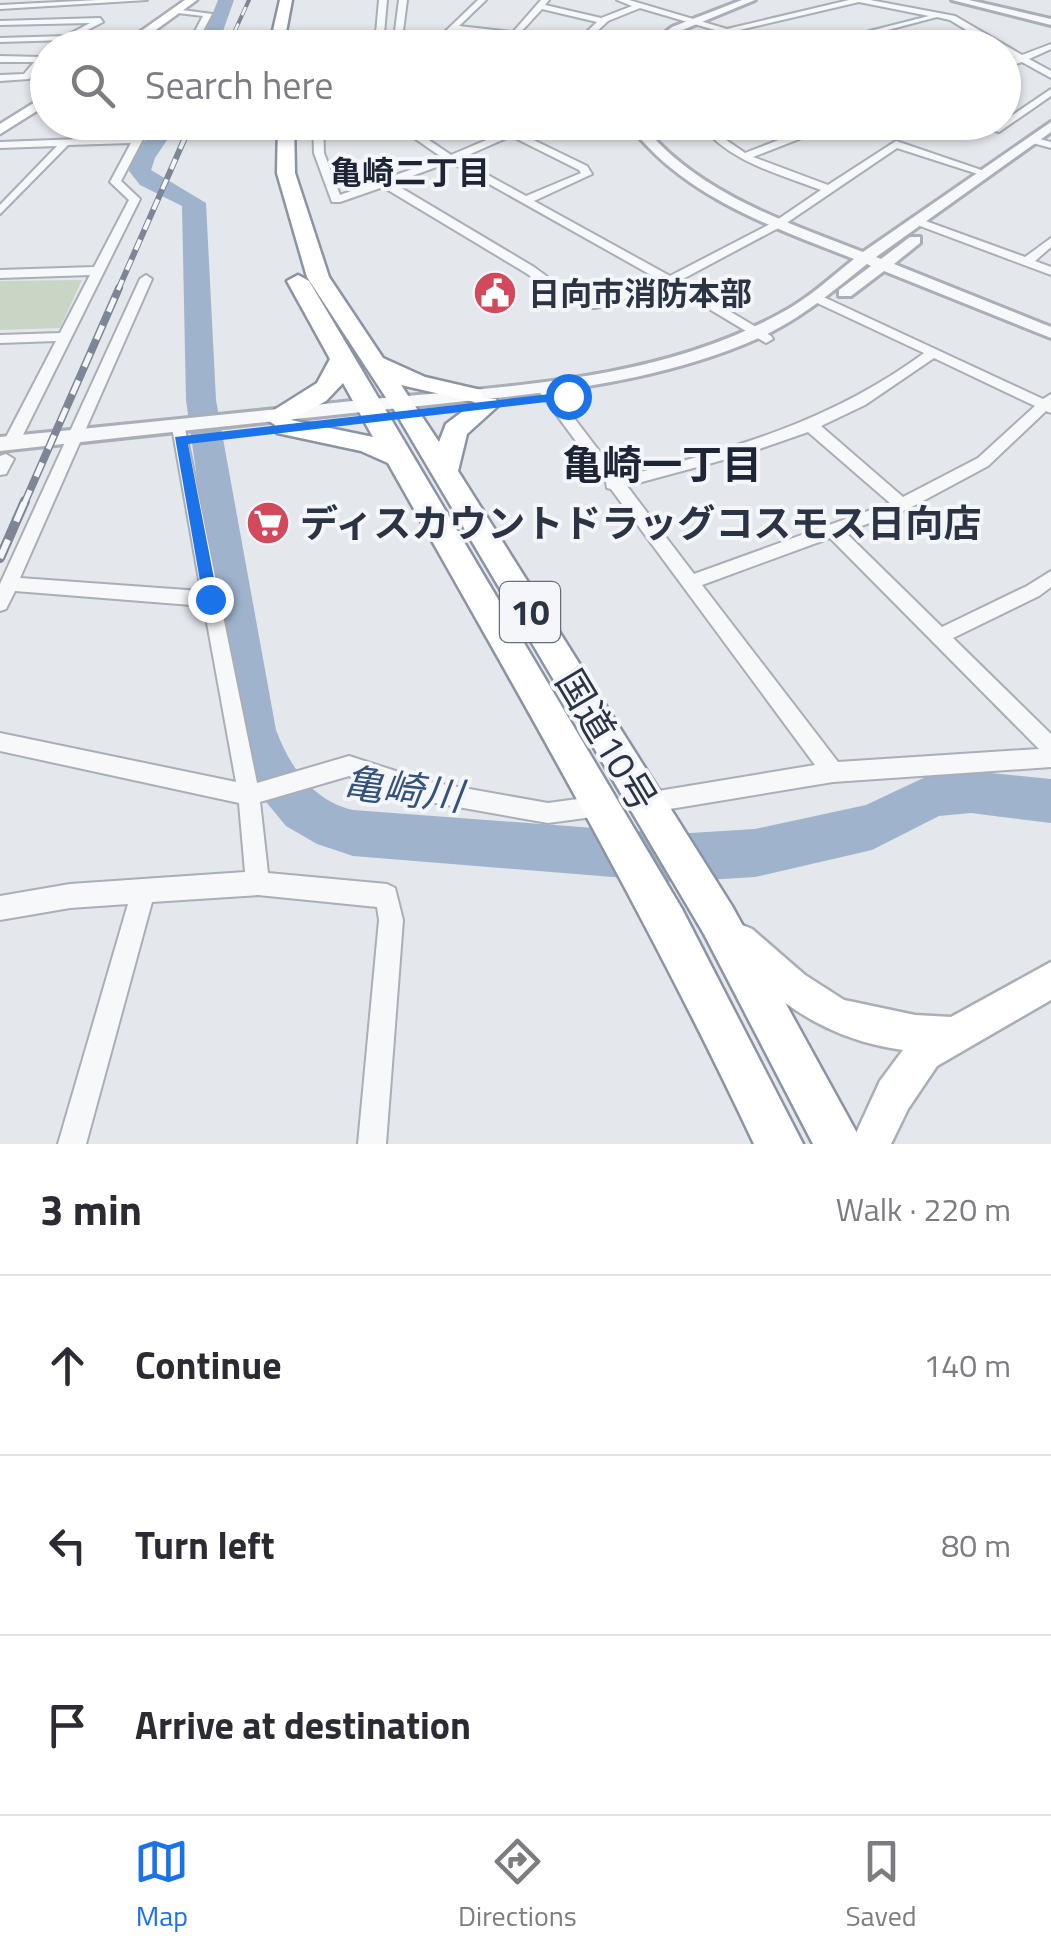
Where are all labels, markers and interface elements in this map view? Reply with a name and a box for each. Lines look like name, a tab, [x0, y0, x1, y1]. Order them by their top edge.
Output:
search box	[30, 30, 1021, 140]
text: Search here	[145, 56, 333, 114]
icon: search	[65, 58, 120, 113]
district label: 亀崎二丁目	[330, 148, 490, 196]
place label: 日向市消防本部	[528, 269, 752, 317]
public building icon: 日向市消防本部	[472, 270, 518, 316]
route start	[546, 374, 592, 420]
district label: 亀崎一丁目	[562, 434, 762, 495]
place label: ディスカウントドラッグコスモス日向店	[300, 494, 981, 552]
supermarket icon: ディスカウントドラッグコスモス日向店	[245, 500, 291, 546]
route end	[188, 577, 234, 623]
road number: 10	[500, 582, 560, 642]
street label: 国道10号	[542, 658, 672, 822]
water label: 亀崎川	[340, 751, 470, 827]
text: 3 min	[40, 1177, 142, 1241]
text: Walk · 220 m	[836, 1185, 1011, 1233]
text: Continue	[135, 1336, 282, 1394]
icon: ahead	[40, 1338, 95, 1393]
text: 140 m	[923, 1341, 1011, 1389]
text: Turn left	[135, 1516, 275, 1574]
icon: left	[40, 1518, 95, 1573]
text: 80 m	[941, 1521, 1011, 1569]
text: Arrive at destination	[135, 1696, 471, 1754]
icon: arrive	[40, 1698, 95, 1753]
tab: Map	[134, 1834, 189, 1937]
tab: Directions	[458, 1834, 577, 1937]
tab: Saved	[845, 1834, 917, 1937]

